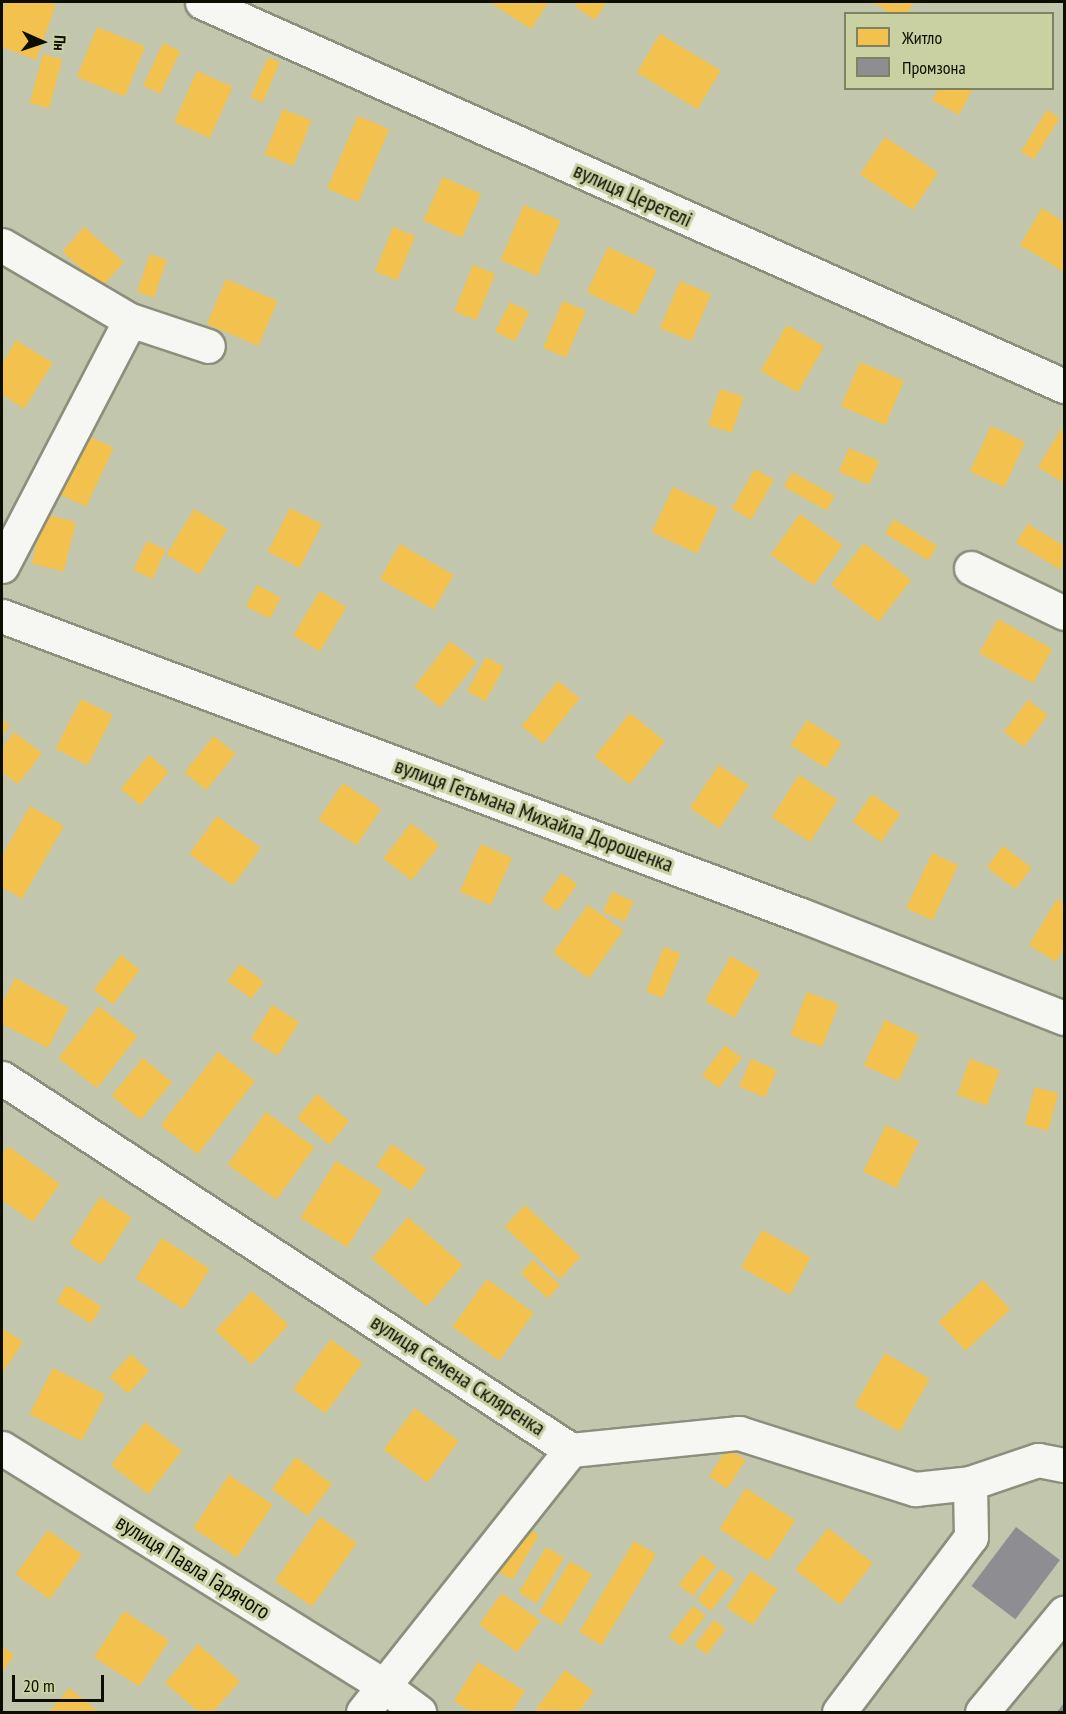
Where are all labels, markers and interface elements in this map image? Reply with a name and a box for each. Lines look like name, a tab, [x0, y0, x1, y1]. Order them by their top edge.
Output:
north arrow	[12, 12, 72, 72]
legend	[844, 12, 1054, 90]
text: Житло	[902, 26, 942, 49]
text: Пн	[50, 35, 70, 51]
text: Промзона	[902, 56, 966, 79]
street label: вулиця Церетелі	[570, 157, 696, 233]
street label: вулиця Гетьмана Михайла Дорошенка	[391, 752, 677, 878]
street label: вулиця Семена Скляренка	[366, 1309, 550, 1441]
street label: вулиця Павла Гарячого	[111, 1509, 275, 1625]
scale bar	[15, 1663, 106, 1701]
text: 20 m	[23, 1674, 55, 1697]

